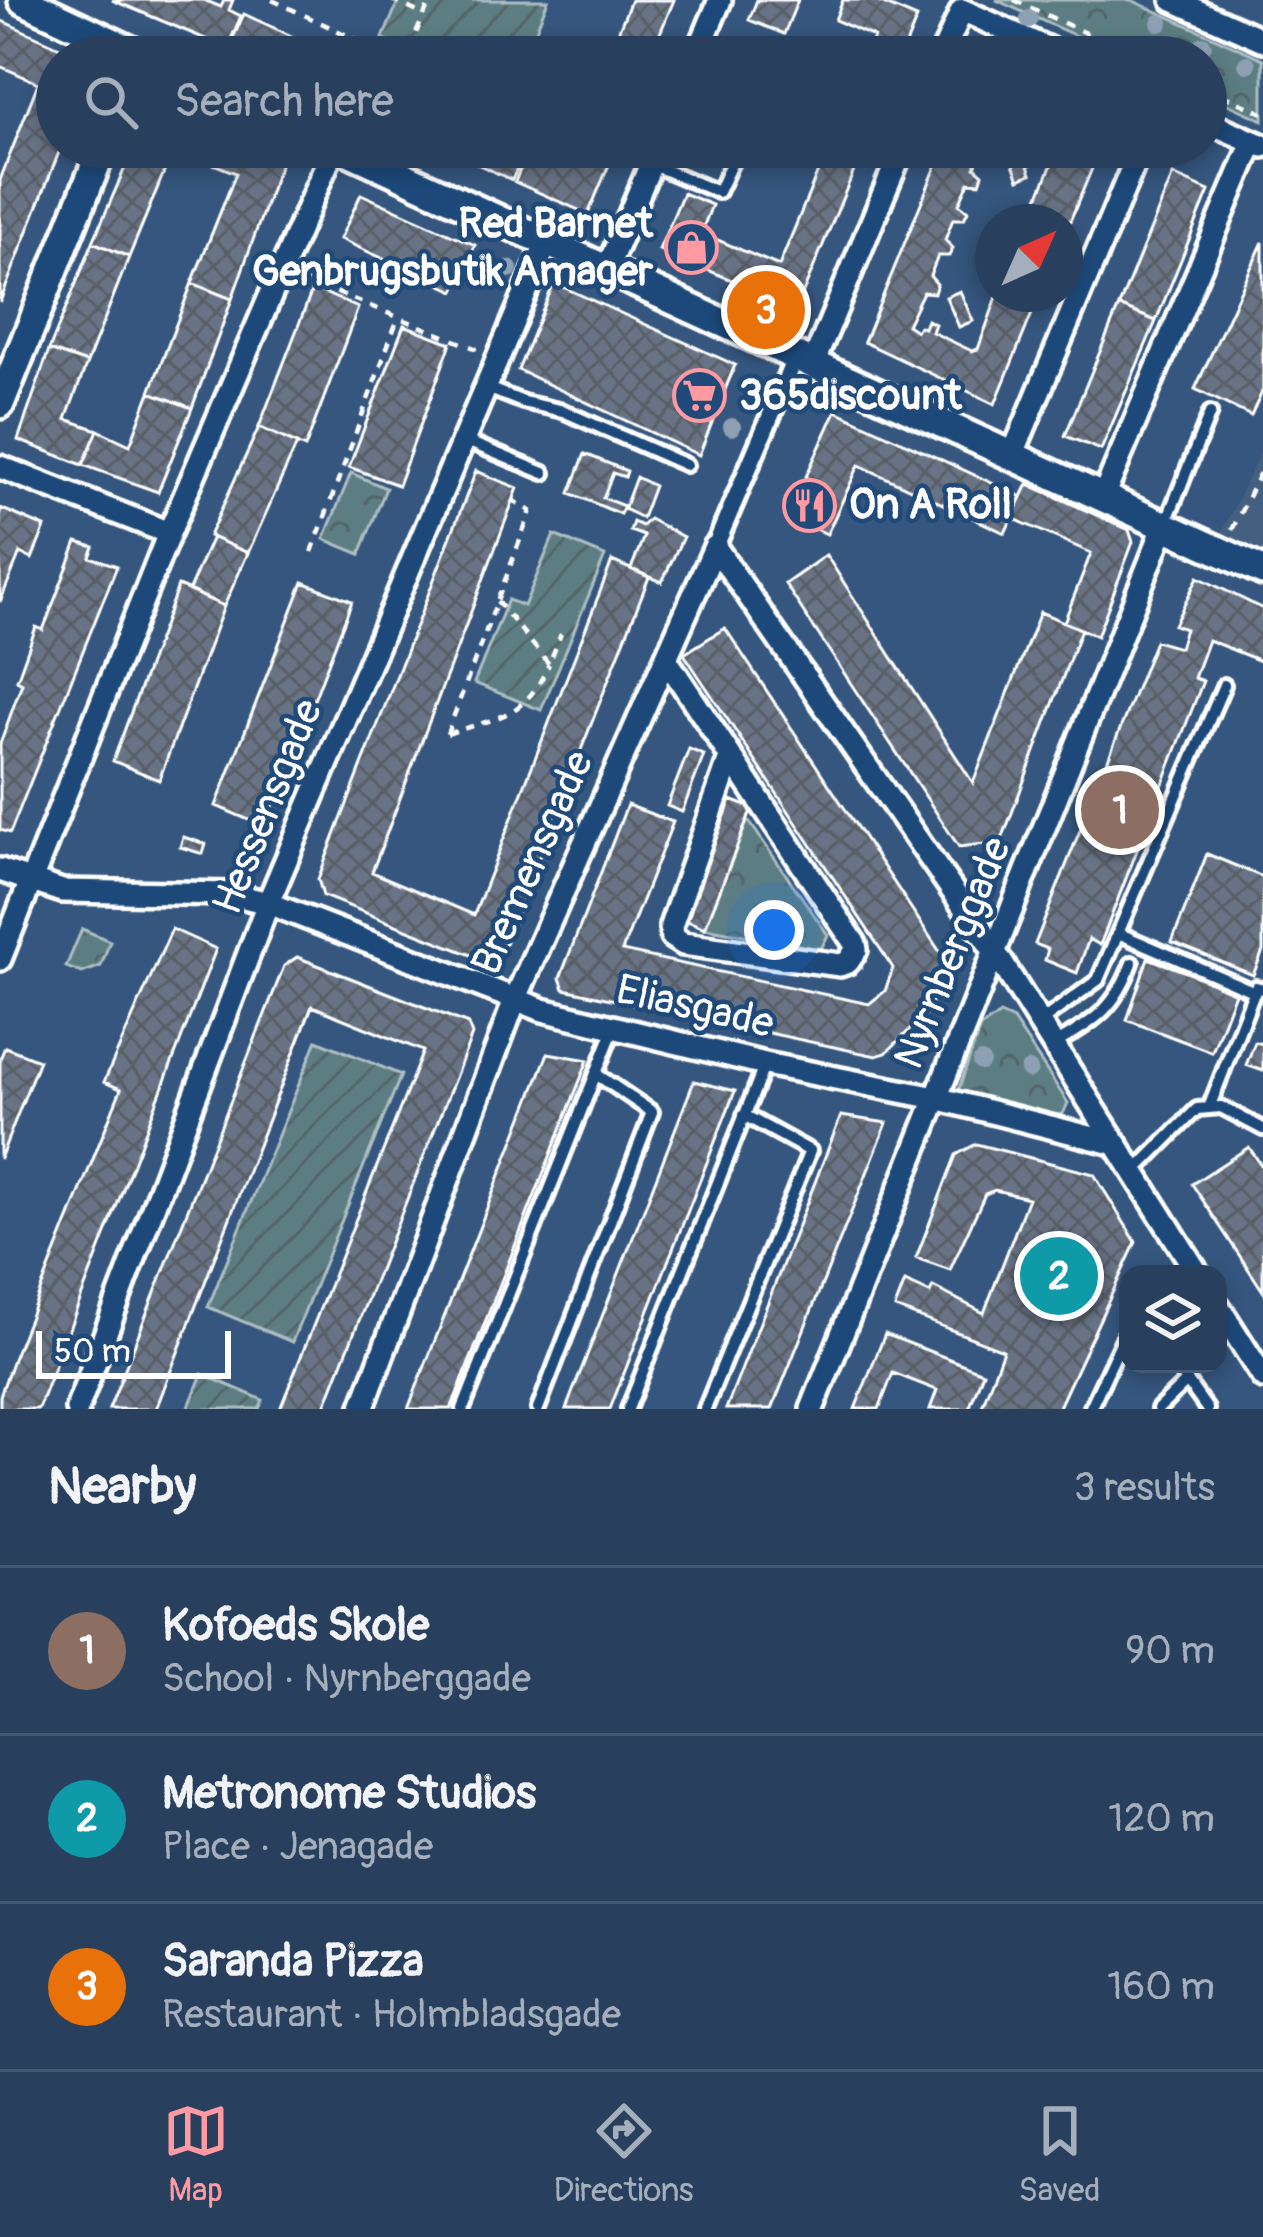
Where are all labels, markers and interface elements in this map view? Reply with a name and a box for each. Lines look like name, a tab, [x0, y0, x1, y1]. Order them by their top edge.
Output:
search box	[36, 36, 1227, 168]
icon: search	[78, 69, 144, 135]
text: Search here	[174, 74, 394, 130]
place label: Red Barnet Genbrugsbutik Amager	[252, 198, 654, 298]
north arrow	[975, 204, 1083, 312]
shop icon: Red Barnet Genbrugsbutik Amager	[664, 220, 720, 276]
pin: 3	[727, 265, 805, 355]
supermarket icon: 365discount	[672, 368, 728, 424]
place label: 365discount	[739, 370, 963, 422]
restaurant icon: On A Roll	[782, 477, 838, 533]
place label: On A Roll	[849, 479, 1012, 531]
street label: Hessensgade	[201, 692, 335, 922]
street label: Bremensgade	[461, 743, 606, 983]
pin: 1	[1081, 765, 1159, 855]
street label: Nyrnberggade	[883, 829, 1023, 1076]
your location	[744, 900, 804, 960]
street label: Eliasgade	[611, 964, 779, 1050]
pin: 2	[1020, 1231, 1098, 1321]
map controls	[1119, 1265, 1227, 1373]
button: layers	[1119, 1265, 1227, 1373]
scale bar	[36, 1325, 231, 1378]
text: 50 m	[54, 1331, 131, 1372]
text: Nearby	[48, 1455, 196, 1519]
text: 3 results	[1074, 1463, 1215, 1512]
text: Kofoeds Skole	[162, 1598, 429, 1654]
text: 1	[79, 1626, 95, 1675]
text: 90 m	[1125, 1626, 1215, 1675]
text: School · Nyrnberggade	[162, 1654, 531, 1703]
text: Metronome Studios	[162, 1766, 536, 1822]
text: 2	[76, 1794, 98, 1843]
text: 120 m	[1108, 1794, 1215, 1843]
text: Place · Jenagade	[162, 1822, 433, 1871]
text: Saranda Pizza	[162, 1934, 424, 1990]
text: 3	[76, 1962, 98, 2011]
text: 160 m	[1107, 1962, 1215, 2011]
text: Restaurant · Holmbladsgade	[162, 1990, 621, 2039]
tab: Map	[163, 2098, 229, 2211]
tab: Directions	[554, 2098, 694, 2211]
tab: Saved	[1019, 2098, 1100, 2211]

